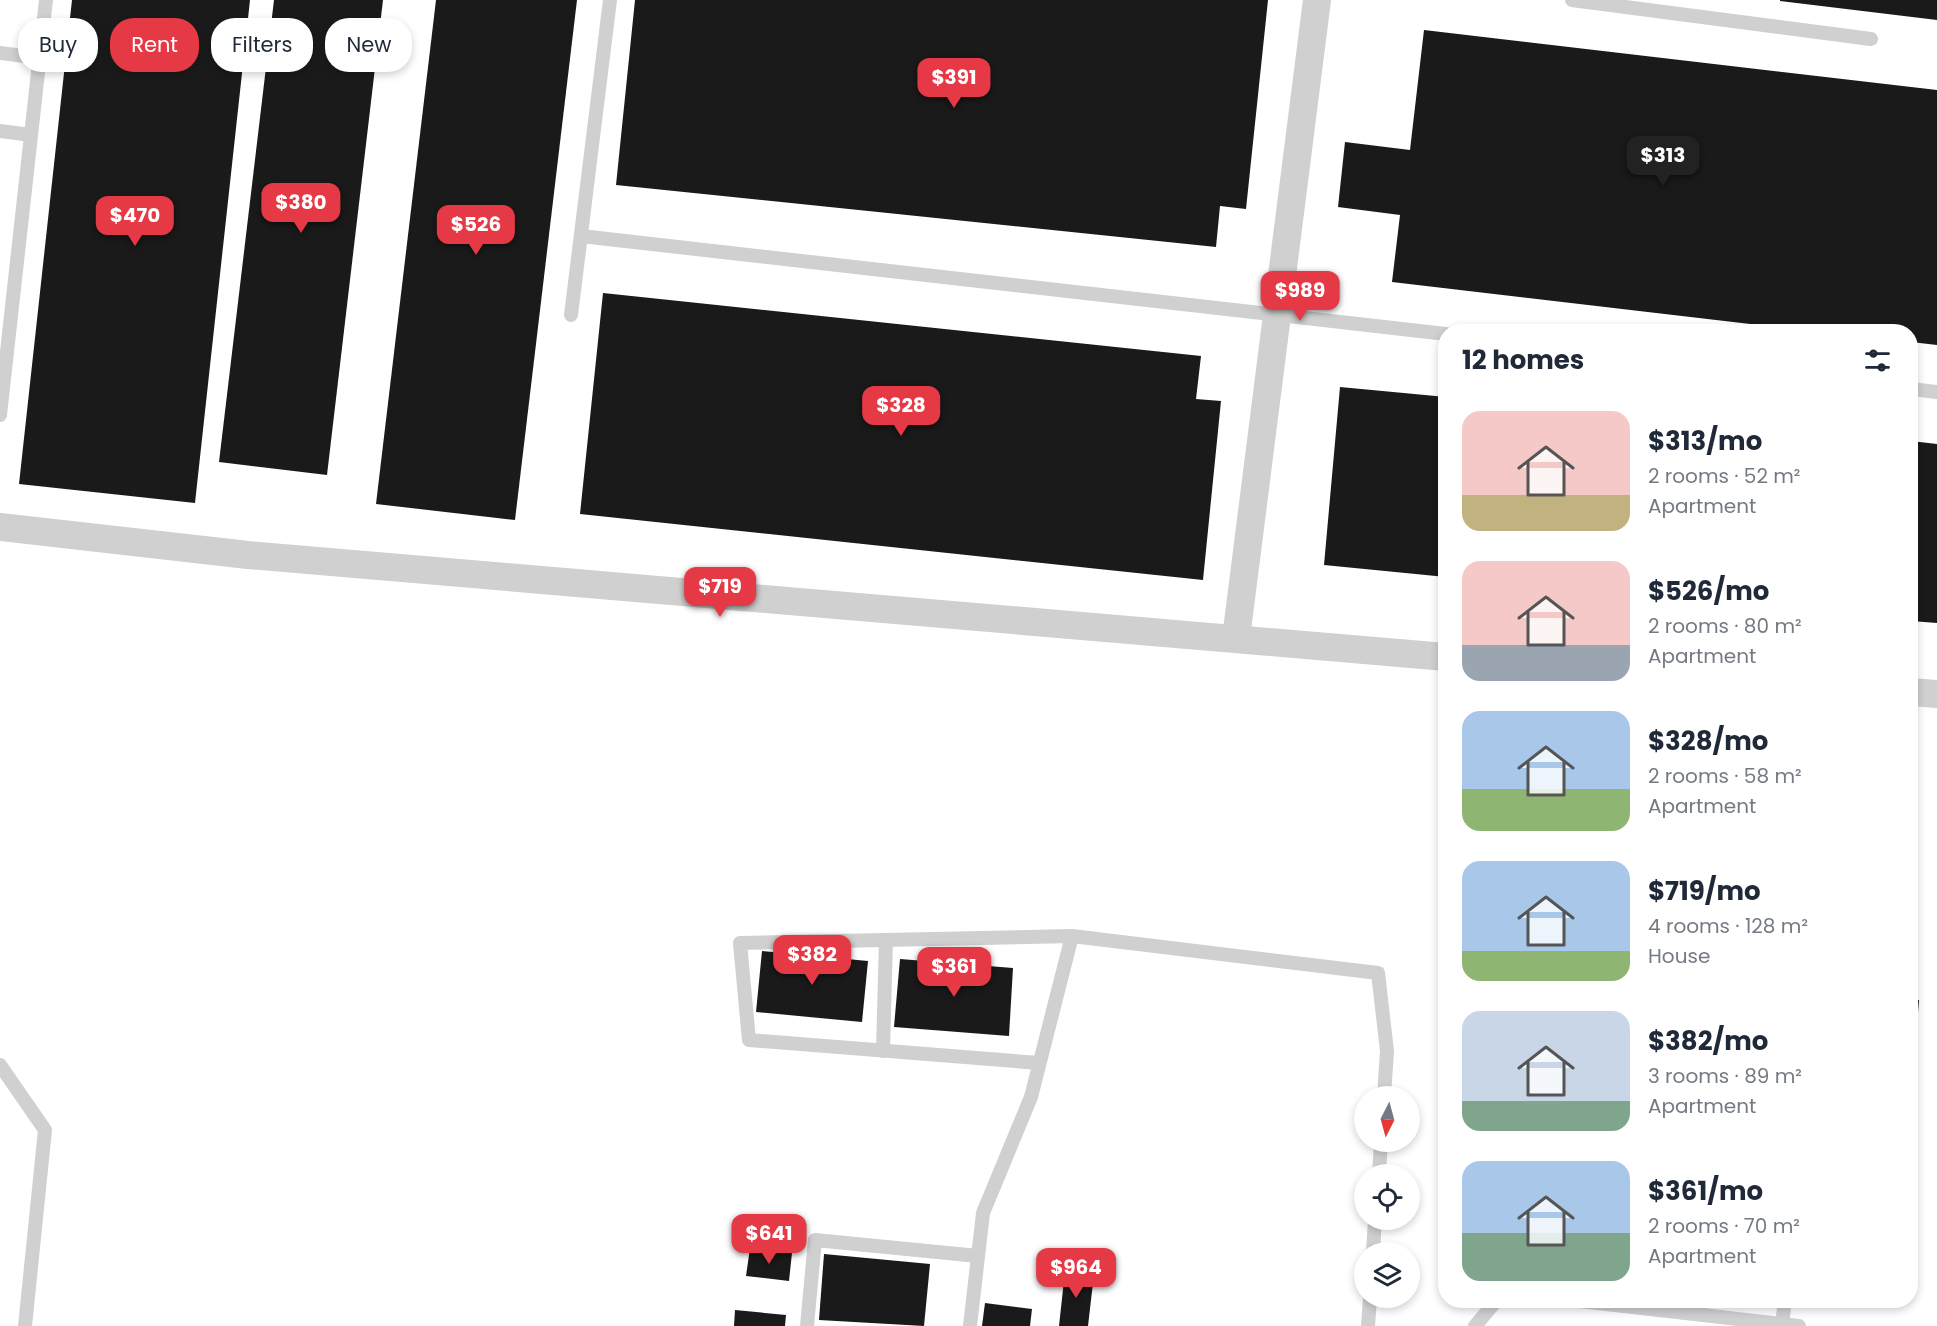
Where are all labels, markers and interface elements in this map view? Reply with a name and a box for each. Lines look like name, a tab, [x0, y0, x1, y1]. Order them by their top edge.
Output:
chip: Buy	[18, 18, 98, 72]
chip: Rent	[110, 18, 199, 72]
chip: Filters	[211, 18, 313, 72]
chip: New	[325, 18, 412, 72]
pin: $391	[918, 58, 990, 109]
text: $391	[931, 63, 977, 91]
pin: $313	[1627, 136, 1699, 187]
text: $313	[1641, 141, 1685, 169]
pin: $380	[265, 183, 337, 234]
text: $380	[275, 188, 327, 216]
pin: $470	[99, 196, 171, 247]
text: $470	[110, 201, 160, 229]
pin: $526	[440, 205, 512, 256]
text: $526	[451, 210, 501, 238]
pin: $989	[1264, 271, 1336, 322]
text: $989	[1275, 276, 1325, 304]
text: 12 homes	[1462, 342, 1584, 378]
icon: filters	[1861, 344, 1894, 377]
pin: $328	[865, 386, 937, 437]
text: $328	[876, 391, 926, 419]
text: $313/mo	[1648, 423, 1762, 459]
icon: home	[1510, 435, 1582, 507]
text: 2 rooms · 52 m²	[1648, 462, 1800, 490]
text: Apartment	[1648, 492, 1756, 520]
pin: $719	[684, 567, 756, 618]
text: $719	[698, 572, 742, 600]
text: $526/mo	[1648, 573, 1769, 609]
icon: home	[1510, 585, 1582, 657]
text: 2 rooms · 80 m²	[1648, 612, 1802, 640]
text: Apartment	[1648, 642, 1756, 670]
text: $328/mo	[1648, 723, 1768, 759]
icon: home	[1510, 735, 1582, 807]
text: 2 rooms · 58 m²	[1648, 762, 1802, 790]
text: Apartment	[1648, 792, 1756, 820]
text: $719/mo	[1648, 873, 1761, 909]
icon: home	[1510, 885, 1582, 957]
text: 4 rooms · 128 m²	[1648, 912, 1808, 940]
pin: $382	[776, 935, 848, 986]
text: $382	[787, 940, 837, 968]
text: House	[1648, 942, 1710, 970]
pin: $361	[918, 947, 990, 998]
text: $361	[931, 952, 977, 980]
text: $382/mo	[1648, 1023, 1768, 1059]
icon: home	[1510, 1035, 1582, 1107]
text: 3 rooms · 89 m²	[1648, 1062, 1802, 1090]
north arrow	[1354, 1086, 1420, 1152]
map controls	[1354, 1086, 1420, 1308]
text: Apartment	[1648, 1092, 1756, 1120]
button: locate	[1354, 1164, 1420, 1230]
text: $361/mo	[1648, 1173, 1763, 1209]
icon: home	[1510, 1185, 1582, 1257]
text: 2 rooms · 70 m²	[1648, 1212, 1800, 1240]
pin: $641	[733, 1214, 805, 1265]
text: $641	[746, 1219, 792, 1247]
button: layers	[1354, 1242, 1420, 1308]
text: Apartment	[1648, 1242, 1756, 1270]
pin: $964	[1040, 1248, 1112, 1299]
text: $964	[1050, 1253, 1102, 1281]

